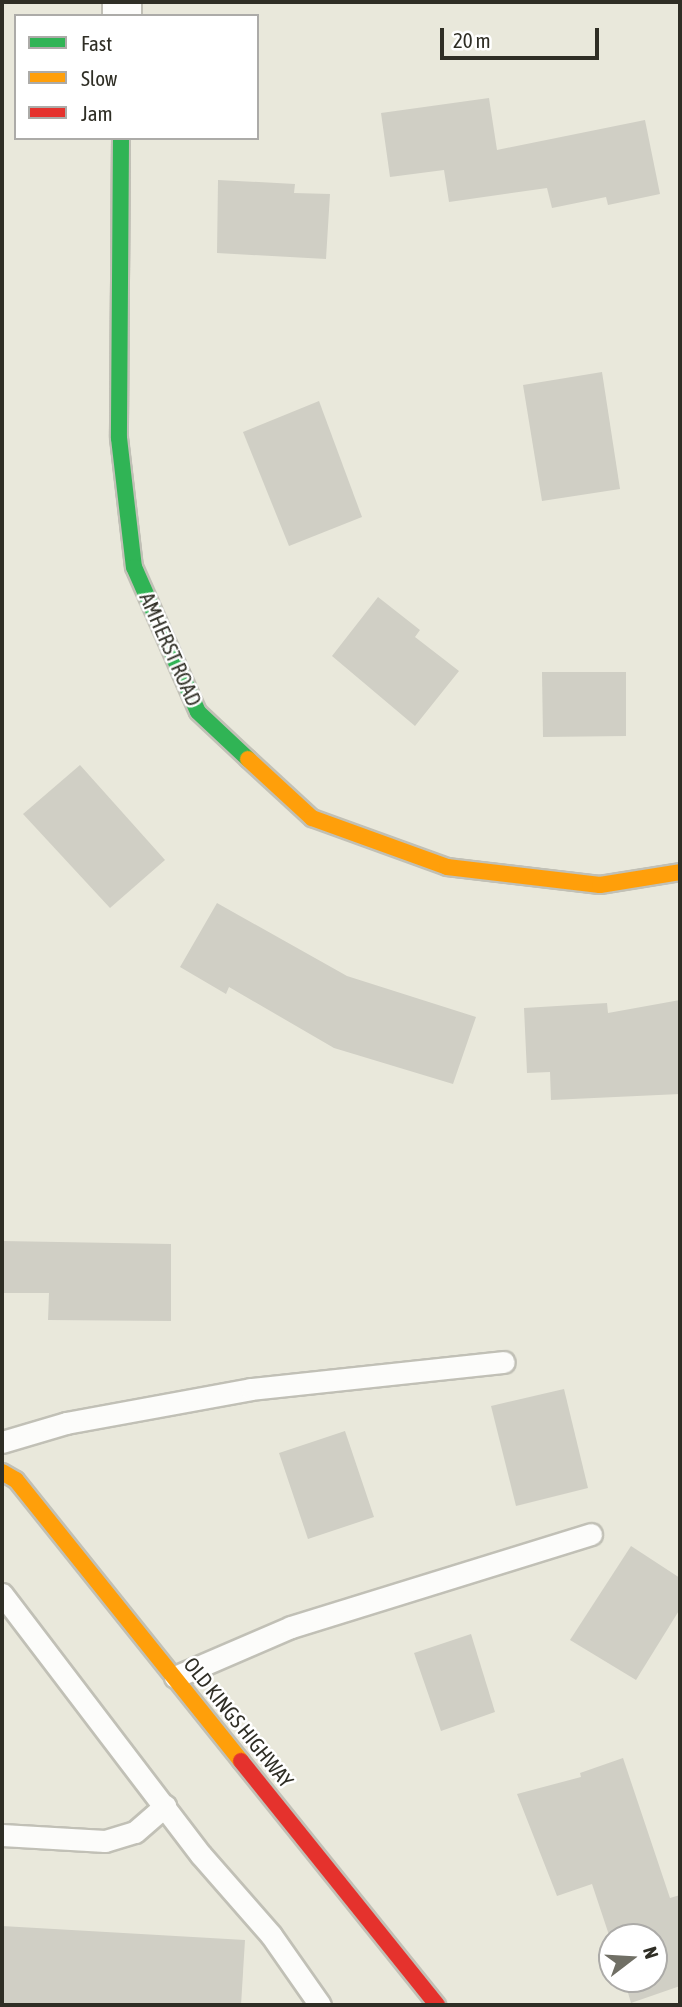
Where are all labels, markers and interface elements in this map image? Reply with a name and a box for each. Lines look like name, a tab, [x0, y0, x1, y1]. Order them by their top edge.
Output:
legend	[14, 14, 259, 140]
scale bar	[444, 14, 603, 58]
text: 20 m	[453, 28, 491, 52]
text: Fast	[81, 31, 112, 55]
text: Slow	[81, 66, 117, 90]
text: Jam	[81, 101, 113, 125]
street label: AMHERST ROAD	[135, 588, 207, 710]
street label: OLD KINGS HIGHWAY	[179, 1652, 299, 1792]
north arrow	[598, 1923, 668, 1993]
text: N	[639, 1944, 663, 1961]

